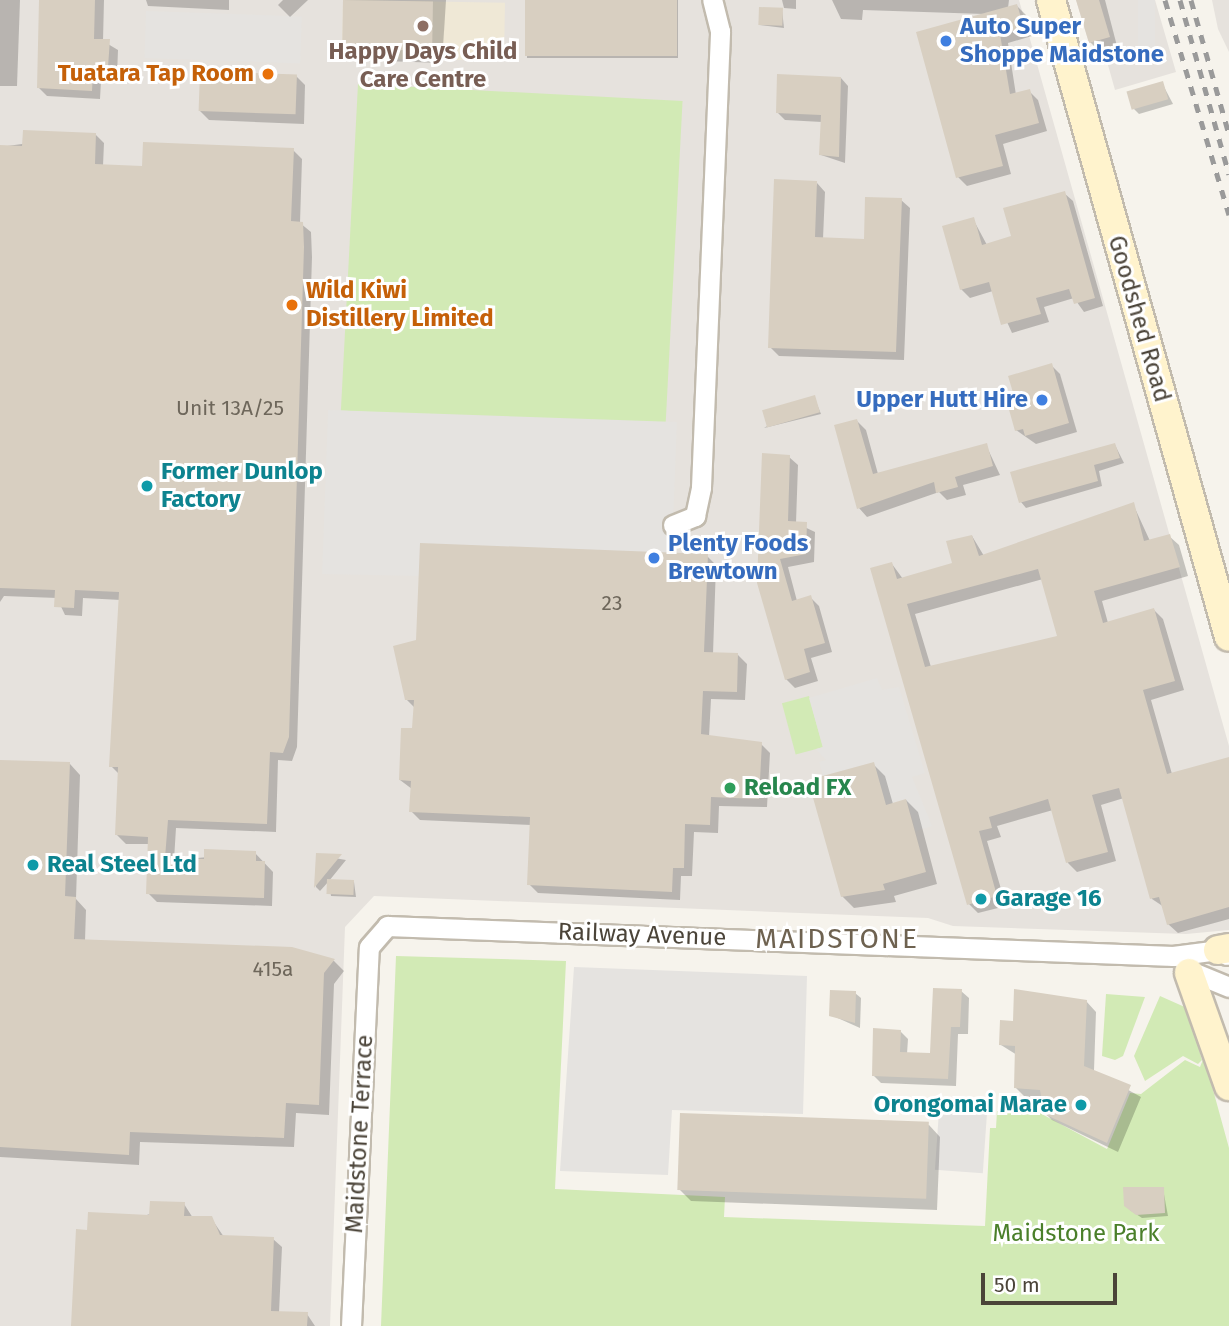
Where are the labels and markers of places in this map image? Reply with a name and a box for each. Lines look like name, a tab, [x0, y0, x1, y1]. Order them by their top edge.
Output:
place label: Auto Super Shoppe Maidstone	[960, 13, 1164, 69]
marker: Happy Days Child Care Centre	[415, 18, 431, 34]
marker: Auto Super Shoppe Maidstone	[938, 33, 954, 49]
place label: Happy Days Child Care Centre	[329, 38, 517, 94]
place label: Tuatara Tap Room	[58, 60, 254, 88]
marker: Tuatara Tap Room	[260, 66, 276, 82]
place label: Wild Kiwi Distillery Limited	[306, 277, 494, 333]
marker: Wild Kiwi Distillery Limited	[284, 297, 300, 313]
place label: Upper Hutt Hire	[856, 386, 1028, 414]
marker: Upper Hutt Hire	[1034, 392, 1050, 408]
place label: Former Dunlop Factory	[161, 458, 323, 514]
marker: Former Dunlop Factory	[139, 478, 155, 494]
place label: Plenty Foods Brewtown	[668, 530, 808, 586]
marker: Plenty Foods Brewtown	[646, 550, 662, 566]
place label: Reload FX	[744, 774, 851, 802]
marker: Reload FX	[722, 780, 738, 796]
place label: Real Steel Ltd	[47, 851, 197, 879]
marker: Real Steel Ltd	[25, 857, 41, 873]
place label: Garage 16	[995, 885, 1102, 913]
marker: Garage 16	[973, 891, 989, 907]
place label: Orongomai Marae	[874, 1091, 1067, 1119]
marker: Orongomai Marae	[1073, 1097, 1089, 1113]

